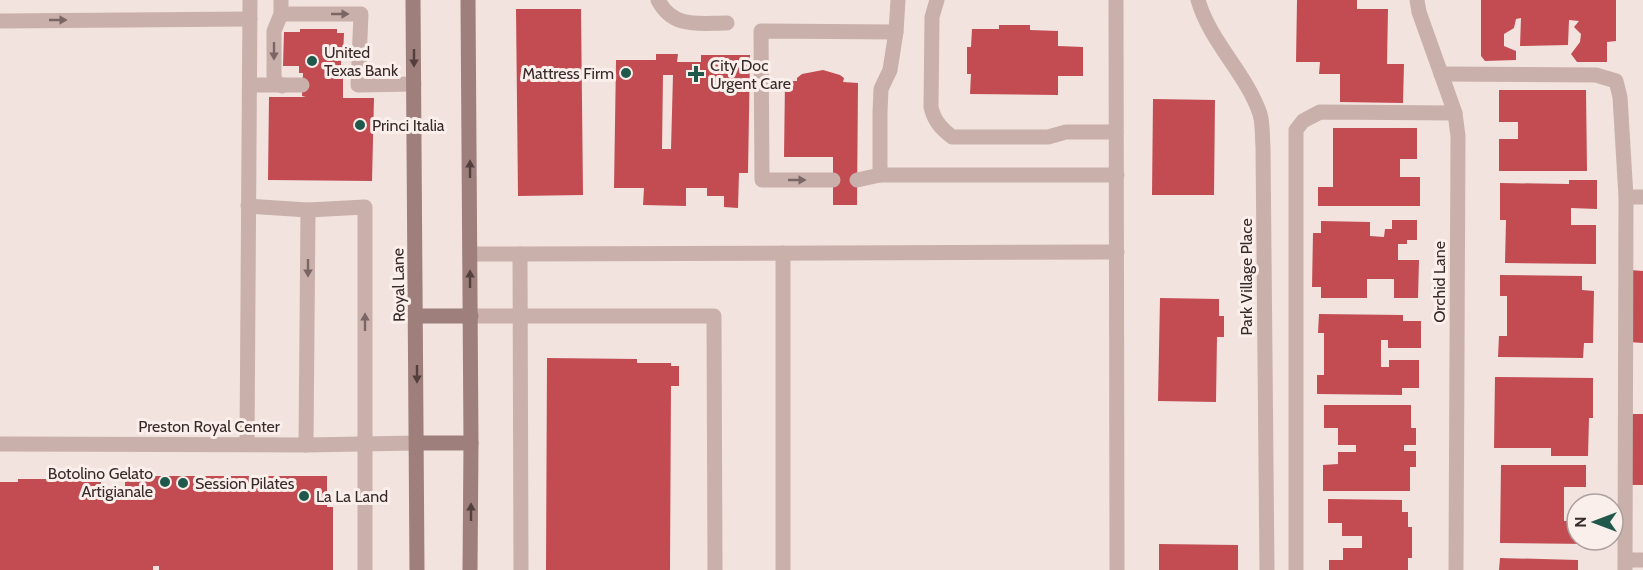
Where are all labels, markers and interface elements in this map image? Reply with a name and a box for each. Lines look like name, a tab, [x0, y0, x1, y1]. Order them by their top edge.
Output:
one-way arrow	[330, 9, 349, 19]
one-way arrow	[49, 16, 68, 25]
one-way arrow	[269, 42, 279, 61]
place label: United Texas Bank	[324, 43, 399, 80]
one-way arrow	[409, 49, 419, 68]
marker: United Texas Bank	[305, 54, 319, 68]
place label: City Doc Urgent Care	[710, 56, 791, 93]
place label: Mattress Firm	[522, 64, 614, 83]
marker: City Doc Urgent Care	[687, 65, 705, 83]
marker: Mattress Firm	[619, 66, 633, 80]
place label: Princi Italia	[372, 116, 445, 135]
marker: Princi Italia	[353, 118, 367, 132]
one-way arrow	[465, 159, 475, 178]
one-way arrow	[788, 175, 807, 185]
street label: Park Village Place	[1237, 218, 1256, 336]
street label: Orchid Lane	[1430, 241, 1449, 323]
street label: Royal Lane	[388, 248, 409, 322]
one-way arrow	[303, 259, 312, 278]
one-way arrow	[465, 270, 475, 289]
one-way arrow	[360, 313, 370, 332]
one-way arrow	[412, 365, 422, 384]
street label: Preston Royal Center	[138, 417, 281, 436]
place label: Botolino Gelato Artigianale	[48, 464, 153, 501]
place label: Session Pilates	[195, 474, 295, 493]
marker: Botolino Gelato Artigianale	[158, 475, 172, 489]
marker: Session Pilates	[176, 476, 190, 490]
place label: La La Land	[316, 487, 388, 506]
marker: La La Land	[297, 489, 311, 503]
north arrow	[1565, 492, 1625, 552]
one-way arrow	[466, 502, 476, 521]
text: N	[1571, 516, 1590, 528]

